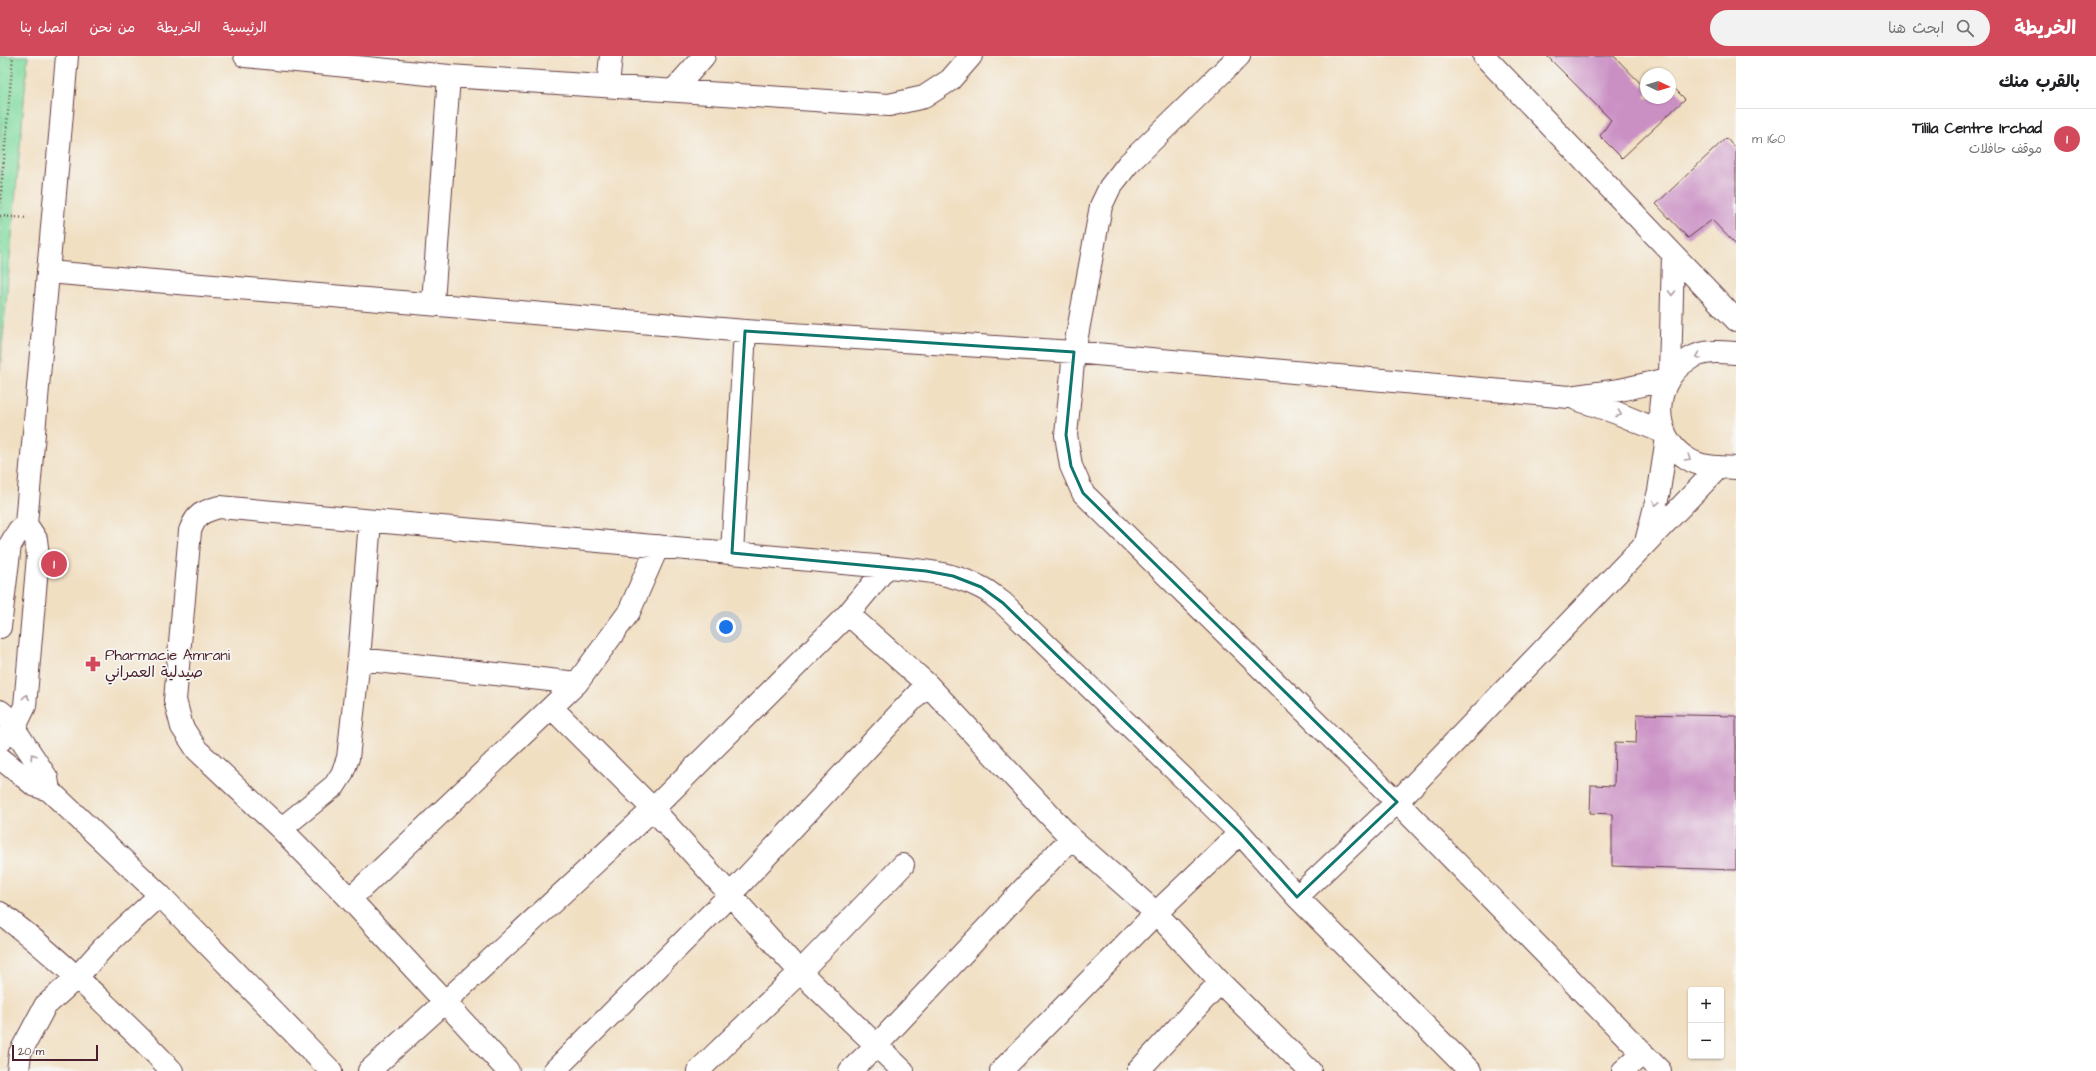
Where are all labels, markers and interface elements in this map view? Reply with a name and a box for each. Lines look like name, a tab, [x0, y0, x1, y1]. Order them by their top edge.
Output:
search box	[1710, 10, 1990, 46]
text: الخريطة	[2014, 15, 2076, 42]
icon: search	[1954, 17, 1976, 39]
text: اتصل بنا	[20, 18, 67, 38]
text: من نحن	[89, 18, 135, 38]
text: الخريطة	[157, 18, 201, 38]
text: الرئيسية	[223, 18, 267, 38]
text: ابحث هنا	[1888, 18, 1944, 39]
north arrow	[1640, 68, 1676, 104]
text: بالقرب منك	[1999, 70, 2080, 94]
text: Tilila Centre Irchad	[1912, 118, 2042, 139]
text: 160 m	[1752, 130, 1785, 148]
text: 1	[2066, 130, 2068, 148]
text: موقف حافلات	[1969, 140, 2042, 158]
one-way arrow	[1668, 290, 1676, 296]
one-way arrow	[1694, 351, 1701, 359]
one-way arrow	[1615, 410, 1622, 418]
one-way arrow	[1684, 454, 1691, 461]
one-way arrow	[1653, 500, 1661, 506]
pin: 1	[41, 549, 67, 579]
your location	[716, 617, 736, 637]
place label: Pharmacie Amrani صيدلية العمراني	[105, 645, 231, 685]
pharmacy icon: Pharmacie Amrani صيدلية العمراني	[84, 655, 102, 673]
one-way arrow	[22, 694, 31, 700]
one-way arrow	[30, 753, 37, 760]
map controls	[1688, 987, 1724, 1059]
button: +	[1688, 987, 1724, 1023]
button: −	[1688, 1023, 1724, 1059]
scale bar	[12, 1043, 98, 1062]
text: 20 m	[18, 1044, 44, 1059]

